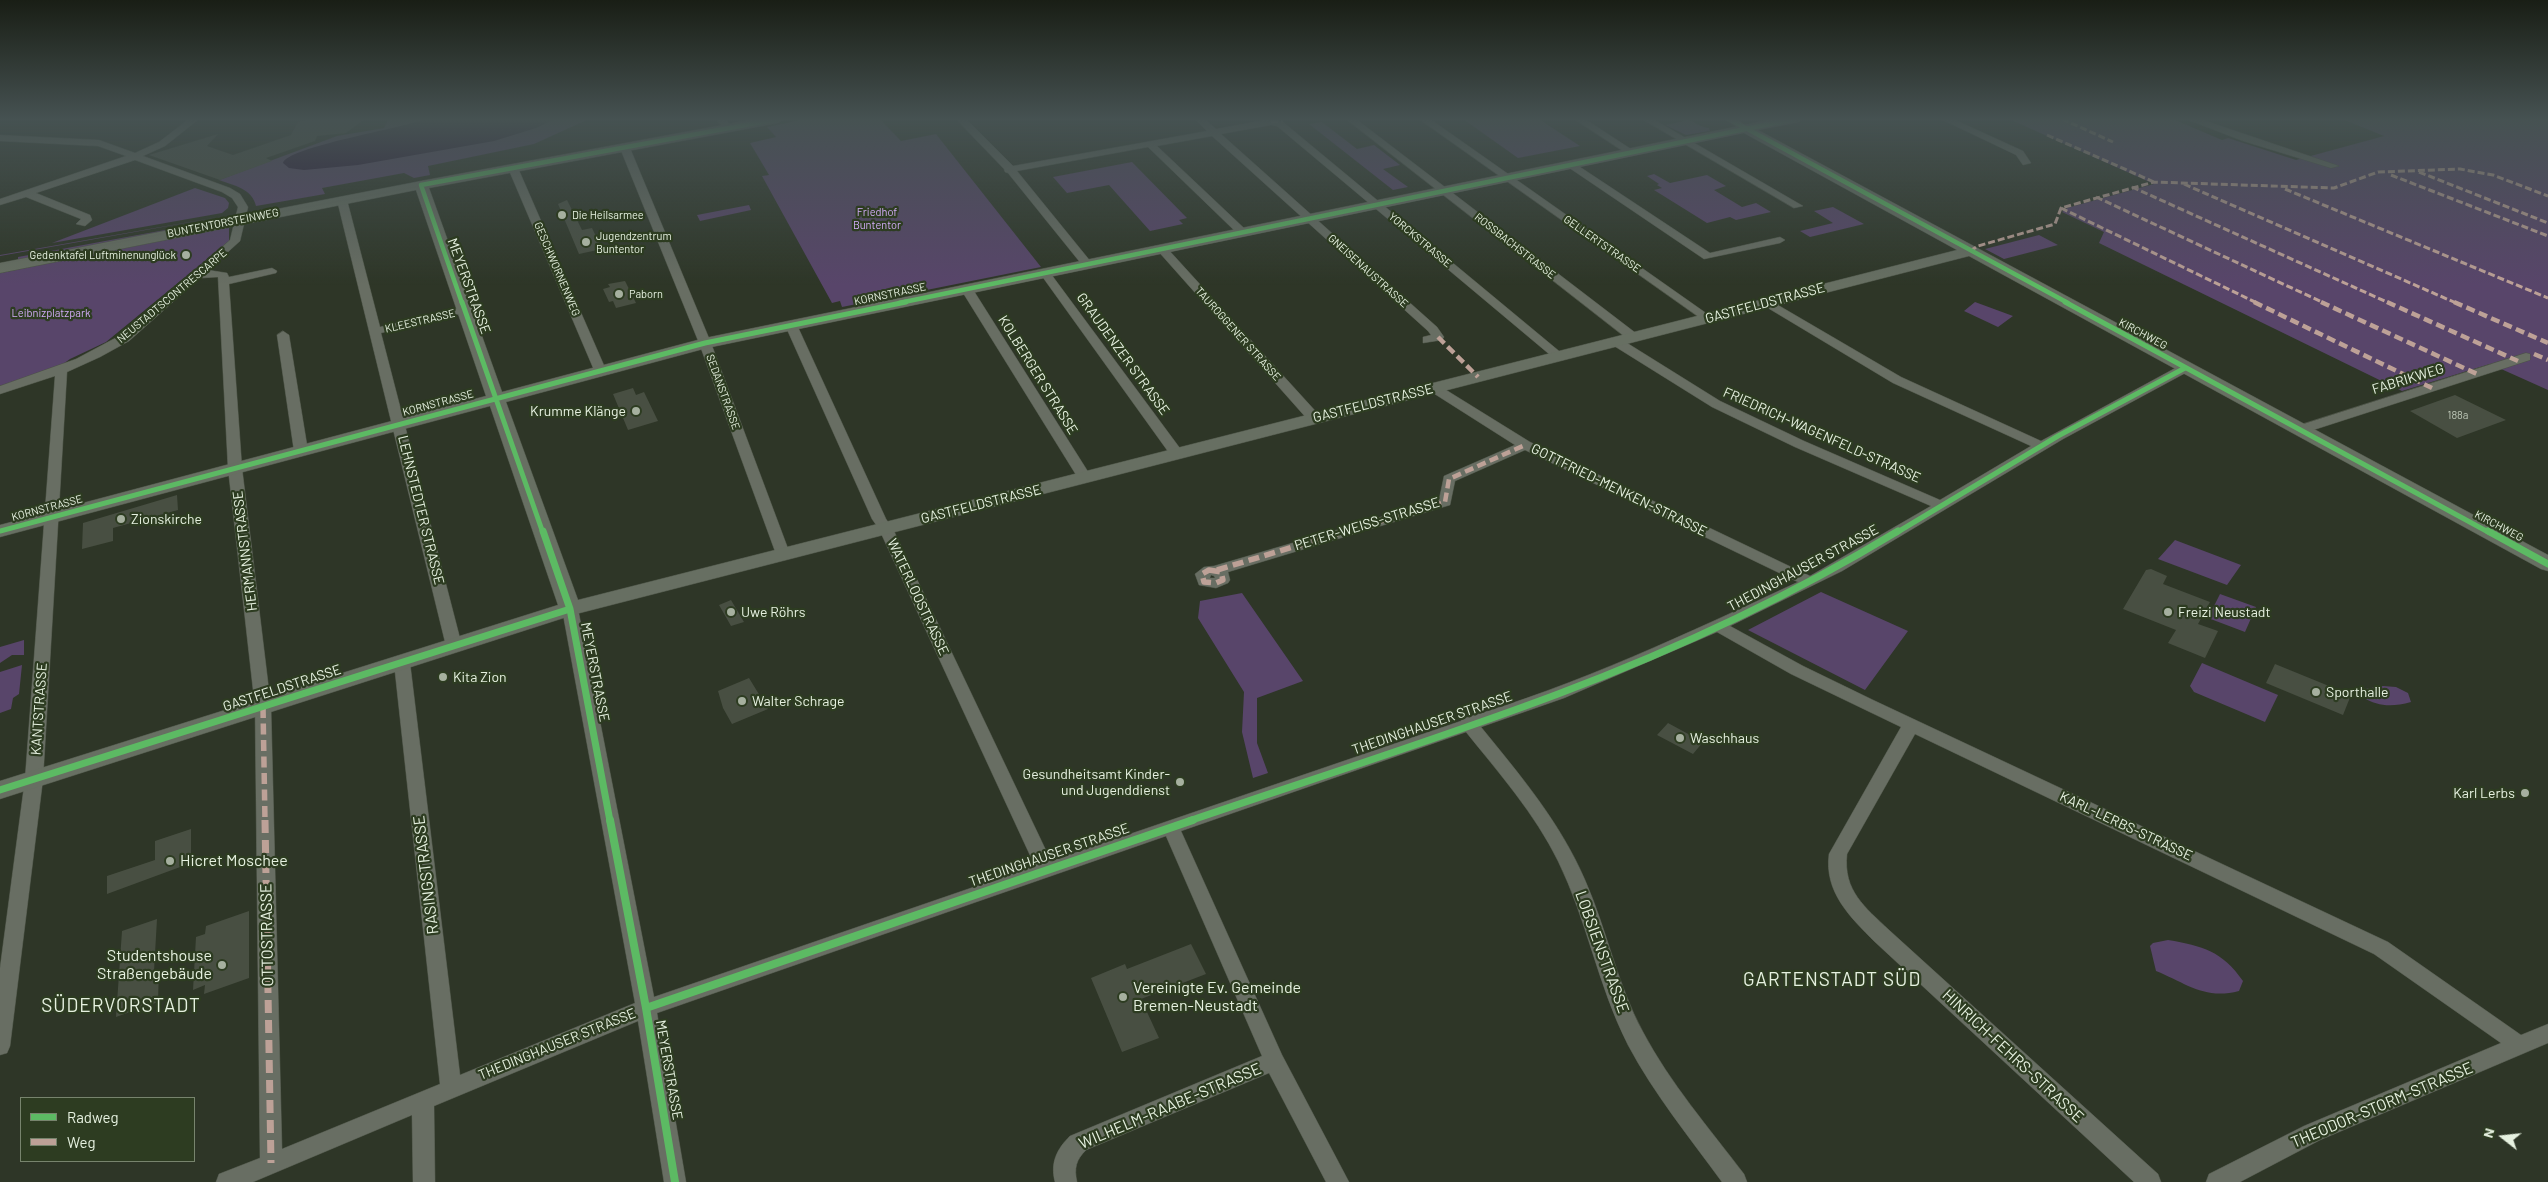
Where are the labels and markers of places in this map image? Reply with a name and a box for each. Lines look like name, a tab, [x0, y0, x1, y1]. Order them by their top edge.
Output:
place label: Die Heilsarmee	[572, 208, 644, 222]
marker: Die Heilsarmee	[556, 209, 568, 221]
place label: Jugendzentrum Buntentor	[596, 229, 672, 255]
marker: Jugendzentrum Buntentor	[580, 236, 592, 248]
place label: Gedenktafel Luftminenunglück	[30, 248, 176, 262]
marker: Gedenktafel Luftminenunglück	[180, 249, 192, 261]
place label: Paborn	[629, 287, 663, 301]
marker: Paborn	[613, 288, 625, 300]
place label: Krumme Klänge	[530, 403, 626, 419]
marker: Krumme Klänge	[630, 405, 642, 417]
place label: Zionskirche	[131, 511, 202, 527]
marker: Zionskirche	[115, 513, 127, 525]
place label: Uwe Röhrs	[741, 604, 806, 620]
place label: Freizi Neustadt	[2178, 604, 2271, 620]
marker: Uwe Röhrs	[725, 606, 737, 618]
marker: Freizi Neustadt	[2162, 606, 2174, 618]
place label: Kita Zion	[453, 669, 507, 685]
marker: Kita Zion	[437, 671, 449, 683]
place label: Sporthalle	[2326, 684, 2388, 700]
marker: Sporthalle	[2310, 686, 2322, 698]
place label: Walter Schrage	[752, 693, 844, 709]
marker: Walter Schrage	[736, 695, 748, 707]
place label: Waschhaus	[1690, 730, 1759, 746]
marker: Waschhaus	[1674, 732, 1686, 744]
place label: Gesundheitsamt Kinder- und Jugenddienst	[1023, 766, 1170, 799]
marker: Gesundheitsamt Kinder- und Jugenddienst	[1174, 776, 1186, 788]
place label: Karl Lerbs	[2453, 785, 2515, 801]
marker: Karl Lerbs	[2519, 787, 2531, 799]
place label: Hicret Moschee	[180, 851, 288, 871]
marker: Hicret Moschee	[164, 855, 176, 867]
place label: Studentshouse Straßengebäude	[97, 946, 212, 984]
marker: Studentshouse Straßengebäude	[216, 959, 228, 971]
place label: Vereinigte Ev. Gemeinde Bremen-Neustadt	[1133, 978, 1301, 1016]
marker: Vereinigte Ev. Gemeinde Bremen-Neustadt	[1117, 991, 1129, 1003]

